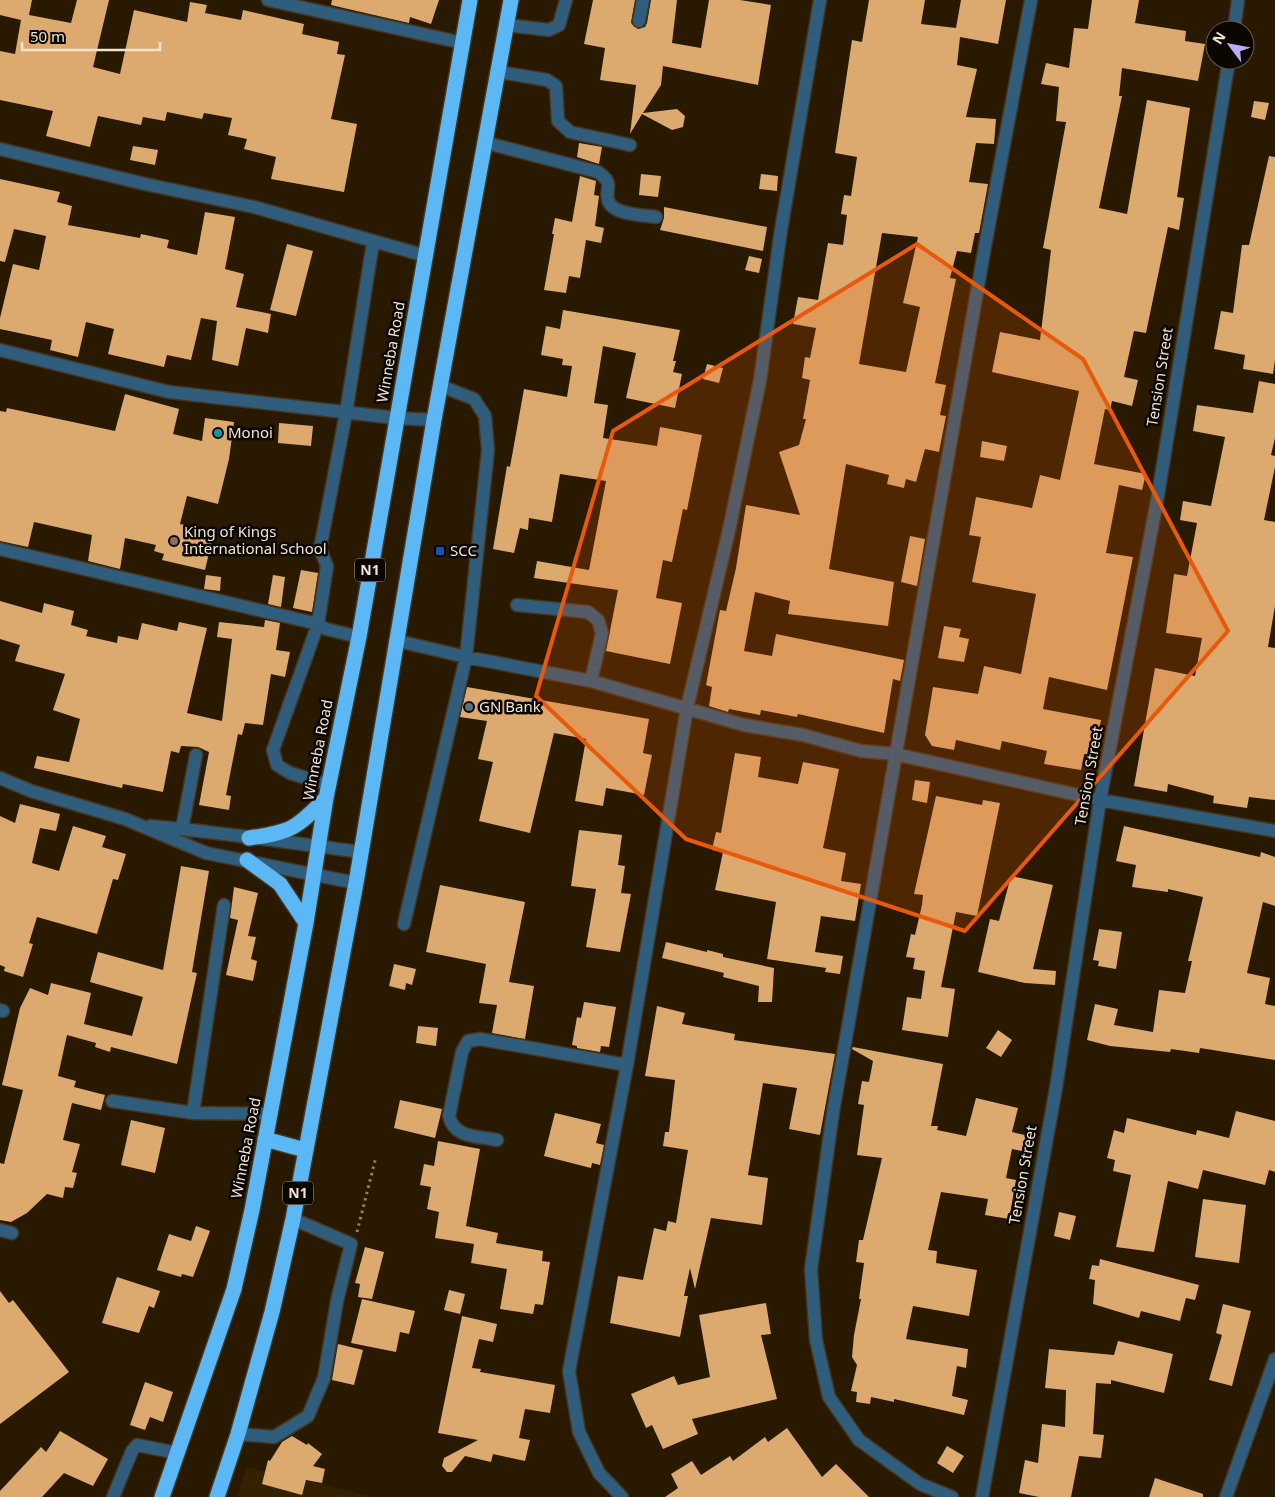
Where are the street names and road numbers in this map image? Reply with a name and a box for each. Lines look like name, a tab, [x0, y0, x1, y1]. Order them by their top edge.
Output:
street label: Winneba Road	[371, 300, 409, 404]
street label: Tension Street	[1141, 325, 1177, 428]
road number: N1	[355, 558, 385, 582]
street label: Winneba Road	[297, 698, 337, 802]
street label: Tension Street	[1069, 724, 1107, 827]
street label: Winneba Road	[225, 1096, 265, 1200]
street label: Tension Street	[1003, 1123, 1041, 1226]
road number: N1	[283, 1182, 313, 1204]

